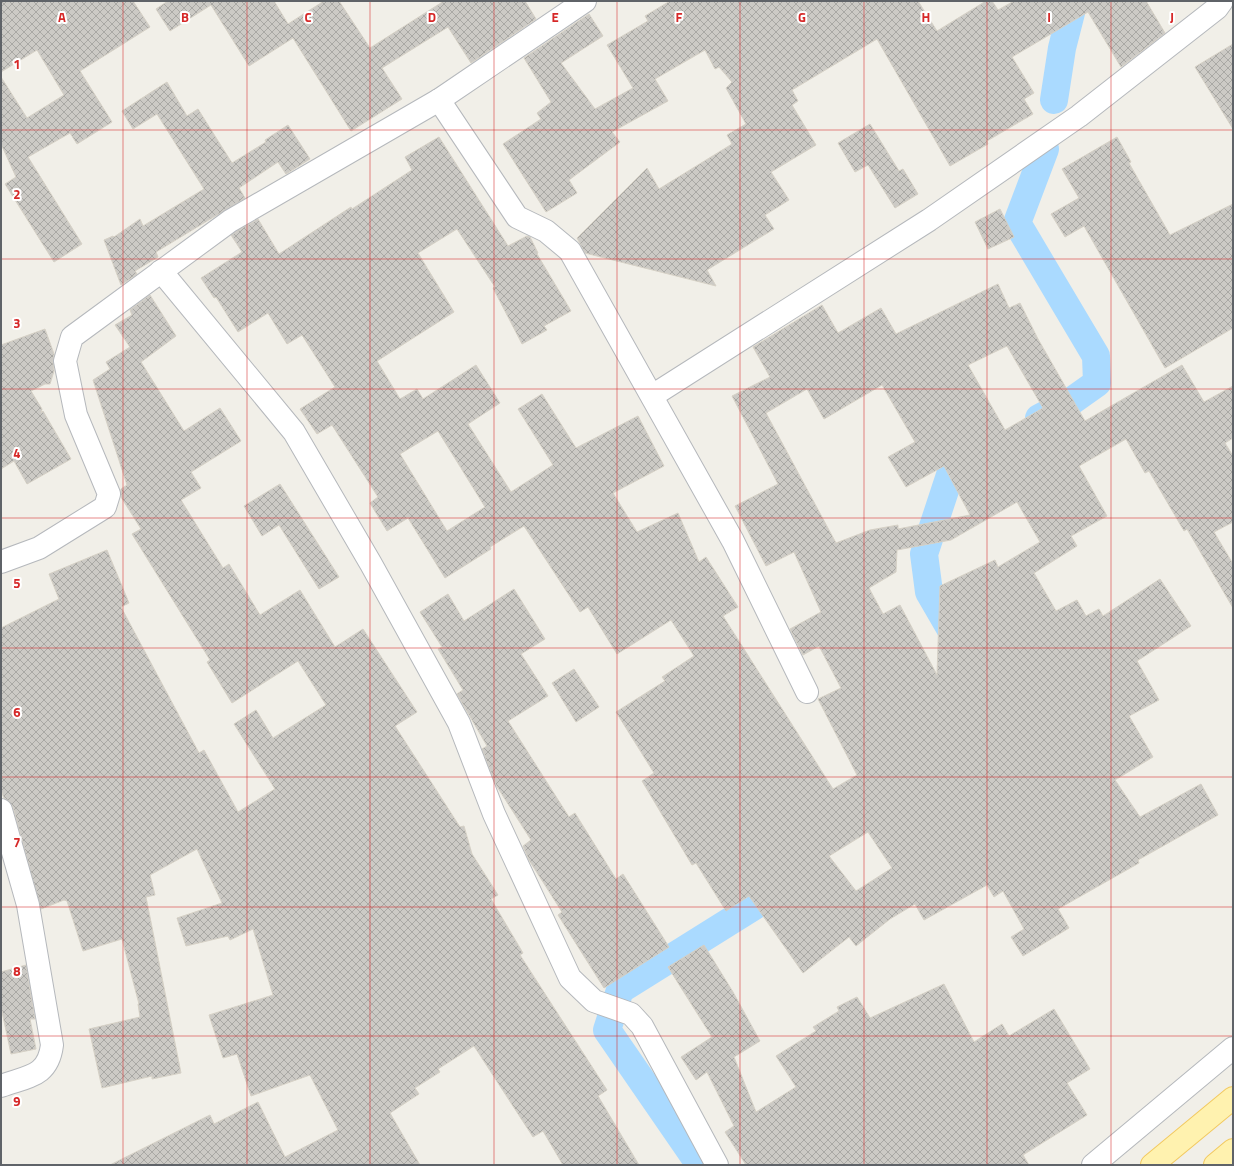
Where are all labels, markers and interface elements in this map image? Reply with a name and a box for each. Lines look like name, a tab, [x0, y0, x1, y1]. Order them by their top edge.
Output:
text: A	[58, 7, 66, 27]
text: B	[181, 7, 189, 27]
text: C	[304, 7, 312, 27]
text: D	[428, 7, 436, 27]
text: E	[551, 7, 559, 27]
text: F	[676, 7, 683, 27]
text: G	[798, 7, 806, 27]
text: H	[922, 7, 930, 27]
text: I	[1047, 7, 1051, 27]
text: J	[1170, 7, 1174, 27]
text: 1	[13, 54, 21, 74]
text: 2	[13, 184, 21, 204]
text: 3	[13, 313, 21, 333]
text: 4	[13, 443, 21, 463]
text: 5	[13, 573, 21, 593]
text: 6	[13, 702, 21, 722]
text: 7	[13, 832, 21, 852]
text: 8	[13, 961, 21, 981]
text: 9	[13, 1091, 21, 1111]

